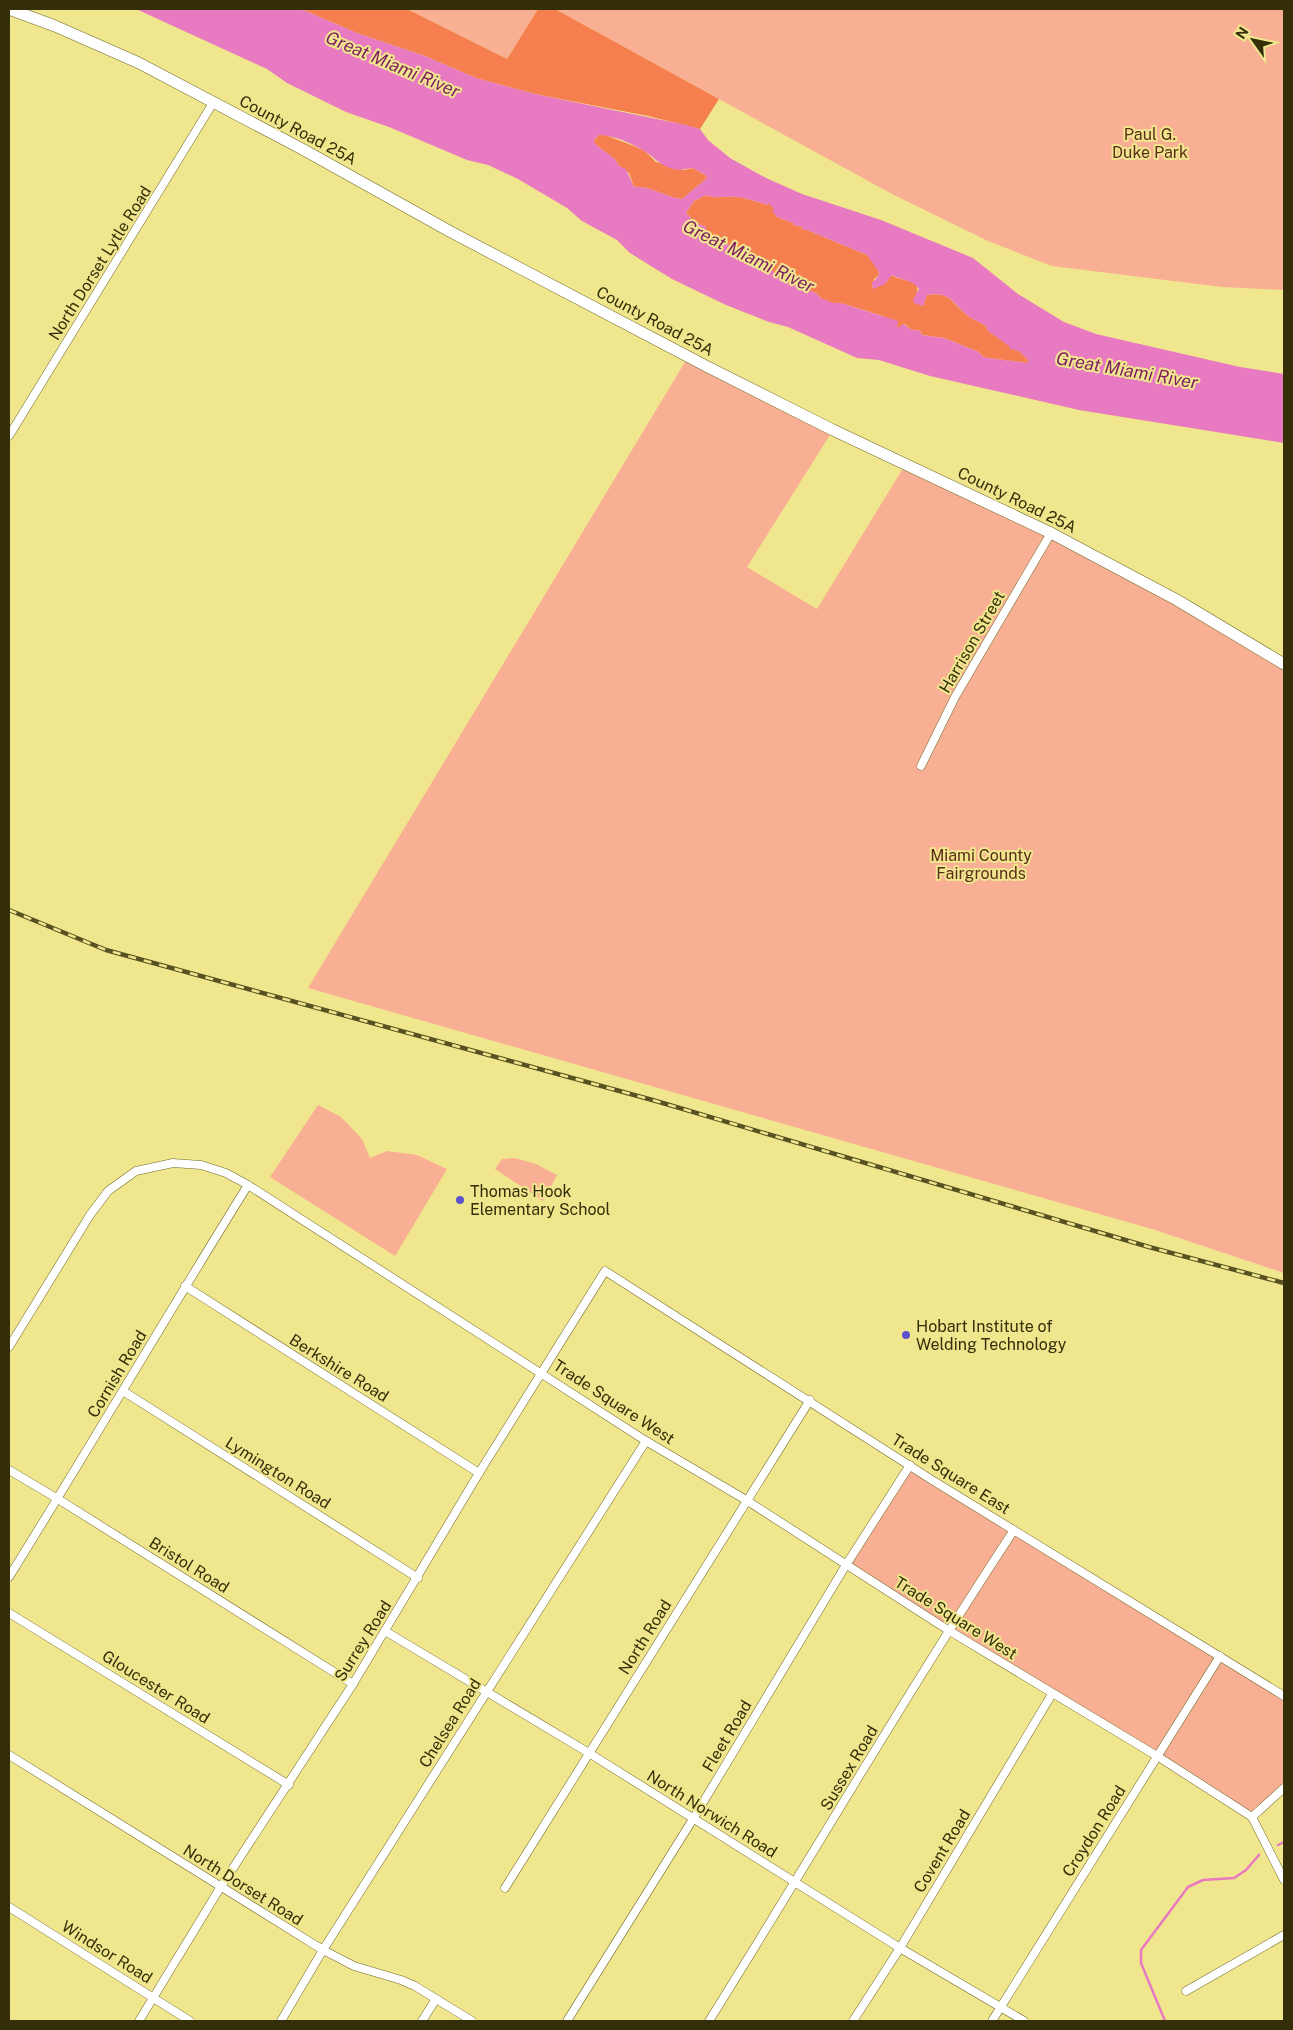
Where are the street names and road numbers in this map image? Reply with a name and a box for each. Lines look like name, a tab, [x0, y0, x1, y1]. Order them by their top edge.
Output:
street label: County Road 25A	[236, 91, 360, 169]
street label: North Dorset Lytle Road	[45, 182, 155, 344]
street label: County Road 25A	[593, 282, 717, 360]
street label: County Road 25A	[954, 463, 1080, 537]
street label: Harrison Street	[935, 588, 1009, 696]
street label: Cornish Road	[83, 1327, 151, 1421]
street label: Berkshire Road	[286, 1330, 392, 1406]
street label: Trade Square West	[550, 1356, 678, 1448]
street label: Trade Square East	[888, 1430, 1014, 1518]
street label: Lymington Road	[222, 1433, 334, 1513]
street label: Bristol Road	[146, 1533, 232, 1597]
street label: Trade Square West	[891, 1573, 1021, 1663]
street label: North Road	[615, 1596, 675, 1678]
street label: Surrey Road	[331, 1597, 395, 1685]
street label: Gloucester Road	[99, 1646, 213, 1728]
street label: Chelsea Road	[415, 1675, 485, 1771]
street label: Fleet Road	[698, 1697, 756, 1775]
street label: Sussex Road	[816, 1722, 882, 1814]
street label: North Norwich Road	[643, 1766, 781, 1862]
street label: Croydon Road	[1058, 1782, 1130, 1880]
street label: Covent Road	[910, 1806, 974, 1896]
street label: North Dorset Road	[180, 1841, 306, 1929]
street label: Windsor Road	[58, 1917, 156, 1987]

